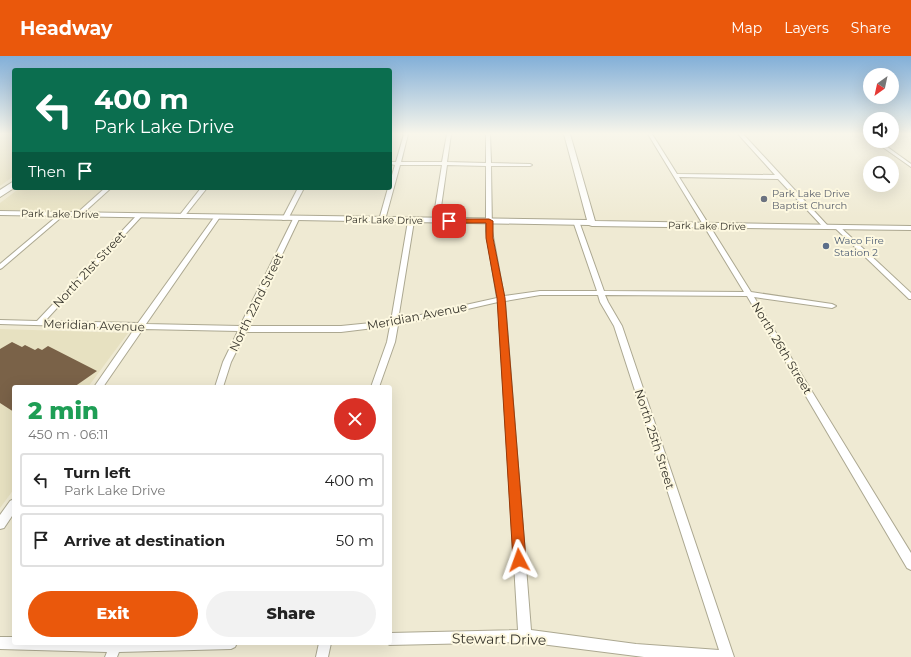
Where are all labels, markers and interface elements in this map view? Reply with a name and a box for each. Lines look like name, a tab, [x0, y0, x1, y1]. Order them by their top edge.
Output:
text: Headway	[20, 17, 112, 40]
text: Map	[731, 19, 762, 37]
text: Layers	[784, 19, 829, 37]
text: Share	[851, 19, 891, 37]
north arrow	[863, 68, 899, 104]
map controls	[863, 68, 899, 192]
text: 400 m	[94, 82, 189, 116]
icon: left	[28, 84, 80, 136]
button: sound	[863, 112, 899, 148]
text: Park Lake Drive	[94, 116, 234, 138]
button: search	[863, 156, 899, 192]
icon: arrive	[74, 160, 96, 182]
text: Then	[28, 162, 66, 181]
place label: Park Lake Drive Baptist Church	[772, 187, 850, 212]
marker: Park Lake Drive Baptist Church	[759, 194, 769, 204]
pin	[432, 204, 466, 238]
street label: Park Lake Drive	[21, 207, 99, 221]
icon: arrive	[438, 210, 460, 232]
street label: Park Lake Drive	[345, 213, 423, 227]
street label: Park Lake Drive	[668, 219, 746, 233]
street label: North 21st Street	[50, 227, 129, 311]
place label: Waco Fire Station 2	[834, 234, 884, 259]
marker: Waco Fire Station 2	[821, 241, 831, 251]
street label: North 22nd Street	[226, 250, 286, 354]
street label: Meridian Avenue	[366, 299, 468, 333]
street label: North 26th Street	[749, 299, 816, 397]
street label: Meridian Avenue	[43, 316, 145, 334]
street label: North 25th Street	[632, 387, 678, 491]
text: 2 min	[28, 396, 99, 425]
button: close	[334, 398, 376, 440]
text: 450 m · 06:11	[28, 426, 108, 442]
text: Turn left	[64, 463, 131, 482]
icon: left	[30, 469, 52, 491]
text: 400 m	[324, 471, 374, 490]
text: Park Lake Drive	[64, 482, 165, 498]
icon: arrive	[30, 529, 52, 551]
text: Arrive at destination	[64, 531, 225, 550]
text: 50 m	[336, 531, 374, 550]
position arrow	[498, 539, 540, 581]
button: Exit	[28, 591, 198, 637]
button: Share	[206, 591, 376, 637]
street label: Stewart Drive	[452, 629, 546, 649]

